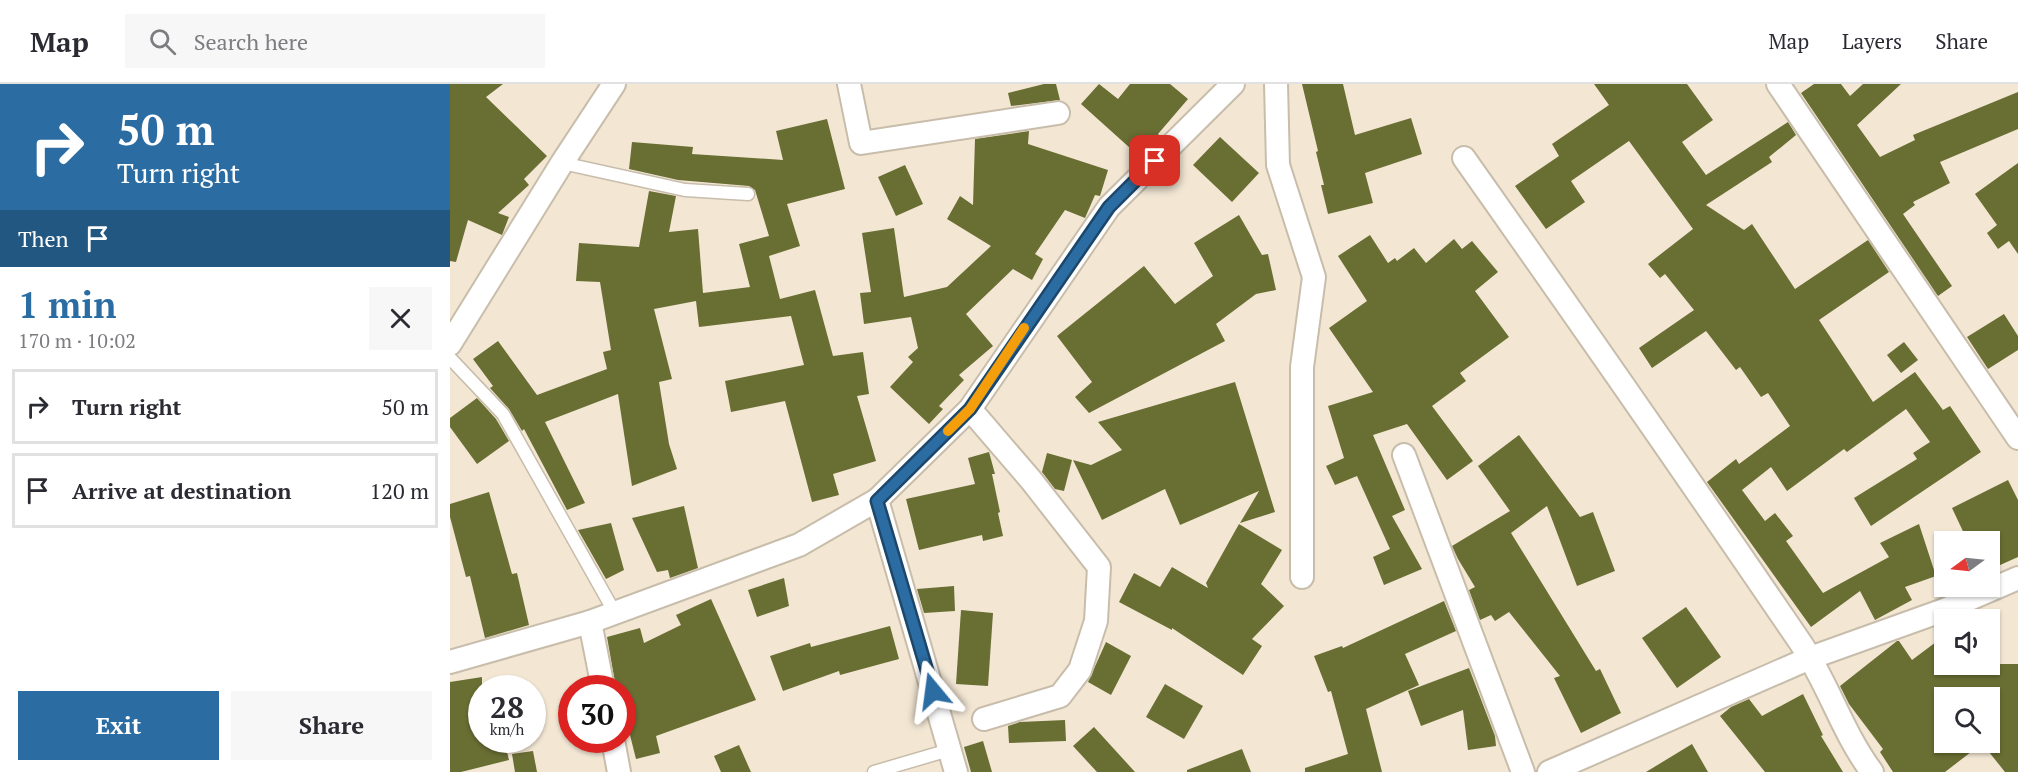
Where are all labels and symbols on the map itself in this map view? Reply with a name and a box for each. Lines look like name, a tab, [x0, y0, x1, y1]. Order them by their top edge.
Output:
pin	[1129, 135, 1180, 186]
north arrow	[1934, 531, 2000, 597]
position arrow	[901, 659, 965, 723]
speed limit sign: 30	[558, 675, 636, 753]

